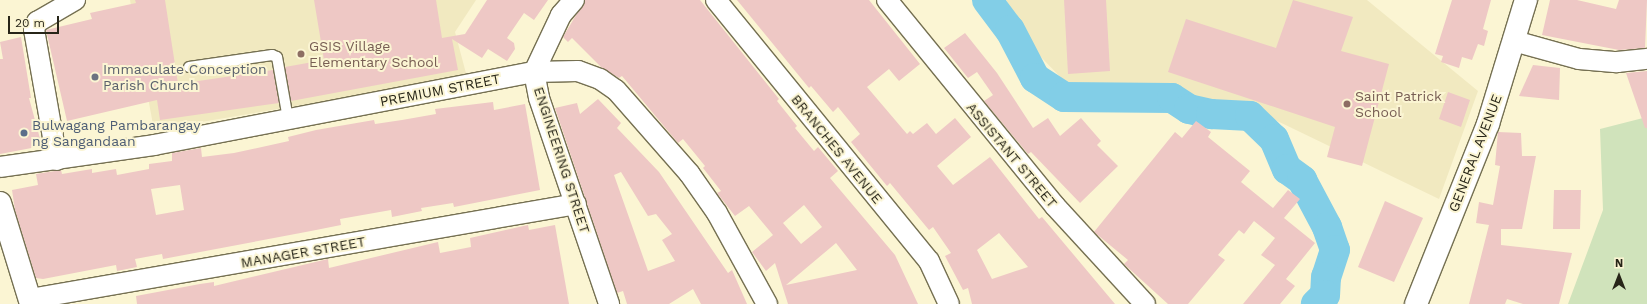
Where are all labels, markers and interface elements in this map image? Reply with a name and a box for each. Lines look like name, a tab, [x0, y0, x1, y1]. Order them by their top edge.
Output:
scale bar	[10, 8, 61, 34]
text: 20 m	[15, 16, 45, 30]
place label: GSIS Village Elementary School	[309, 38, 438, 70]
marker: GSIS Village Elementary School	[296, 49, 306, 59]
place label: Immaculate Conception Parish Church	[103, 61, 267, 94]
street label: PREMIUM STREET	[378, 70, 502, 110]
marker: Immaculate Conception Parish Church	[90, 72, 100, 82]
street label: ENGINEERING STREET	[530, 85, 594, 235]
place label: Saint Patrick School	[1355, 88, 1442, 120]
street label: BRANCHES AVENUE	[788, 91, 886, 207]
street label: GENERAL AVENUE	[1445, 91, 1505, 215]
street label: ASSISTANT STREET	[963, 99, 1061, 211]
marker: Saint Patrick School	[1342, 99, 1352, 109]
place label: Bulwagang Pambarangay ng Sangandaan	[32, 117, 200, 150]
marker: Bulwagang Pambarangay ng Sangandaan	[19, 128, 29, 138]
street label: MANAGER STREET	[239, 233, 367, 271]
north arrow	[1599, 256, 1639, 296]
text: N	[1615, 257, 1623, 270]

